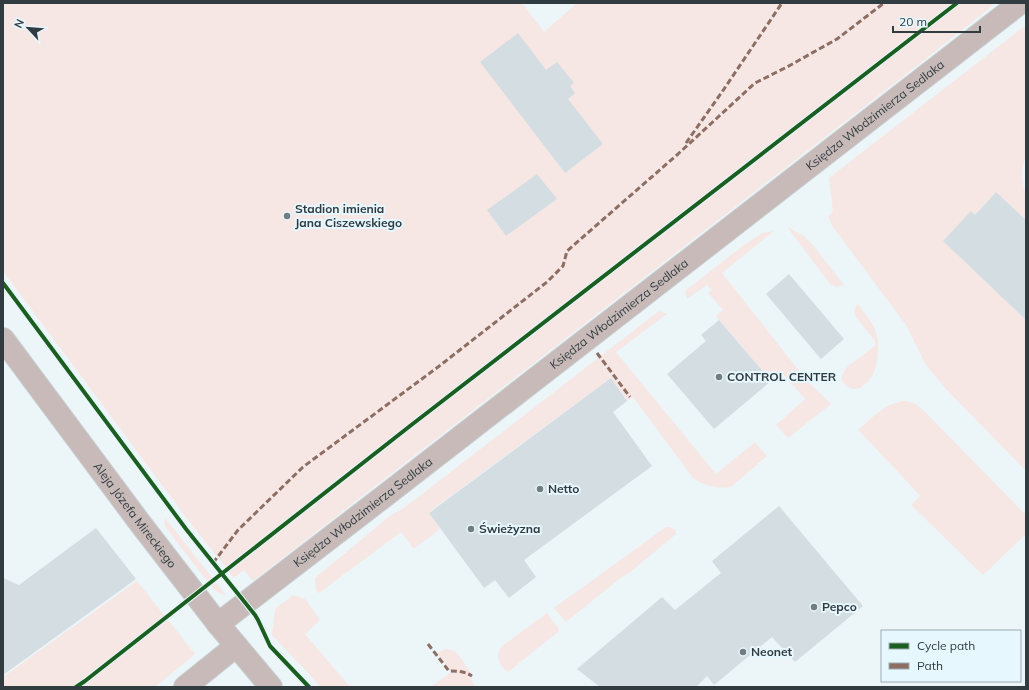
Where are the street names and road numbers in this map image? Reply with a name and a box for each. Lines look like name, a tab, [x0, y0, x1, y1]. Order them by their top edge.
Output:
street label: Księdza Włodzimierza Sedlaka	[803, 57, 947, 173]
street label: Księdza Włodzimierza Sedlaka	[547, 255, 691, 372]
street label: Księdza Włodzimierza Sedlaka	[290, 454, 435, 570]
street label: Aleja Józefa Mireckiego	[90, 459, 180, 571]

